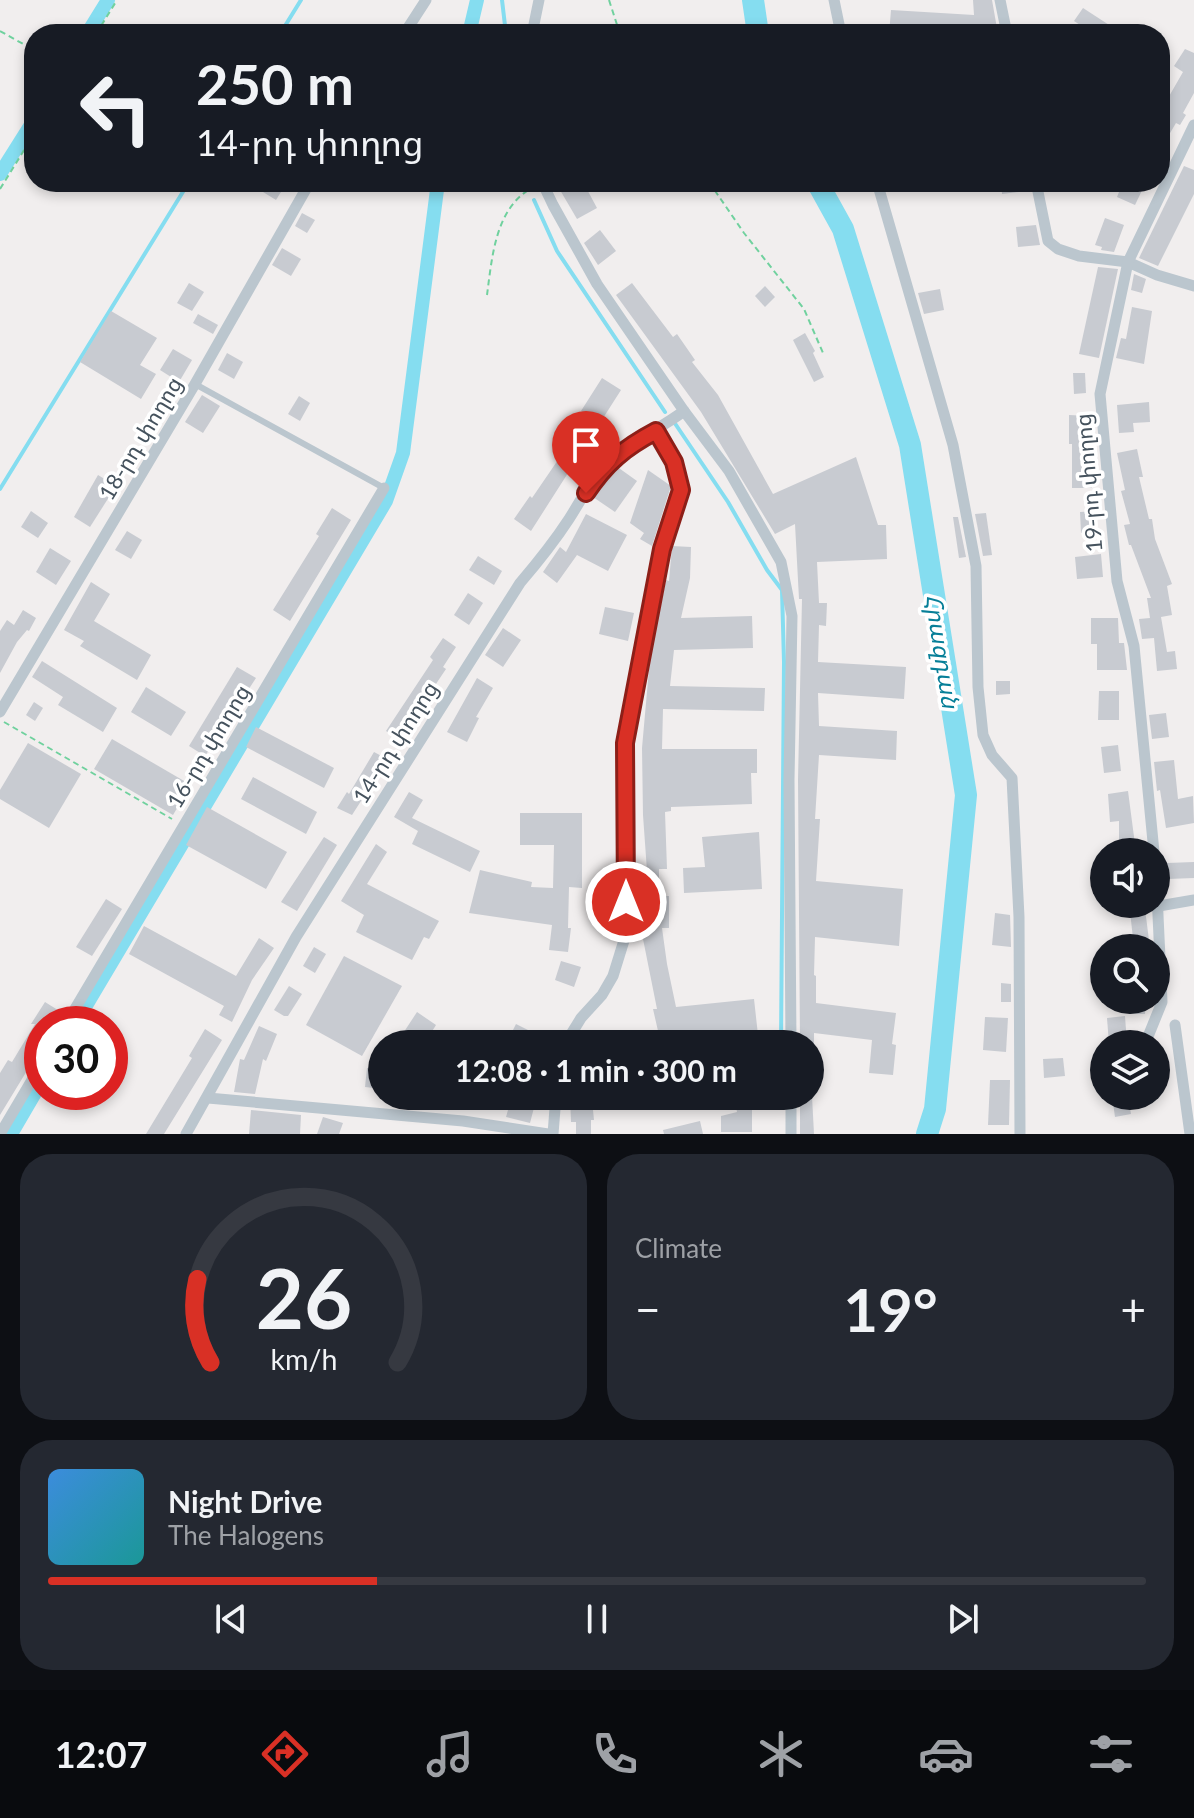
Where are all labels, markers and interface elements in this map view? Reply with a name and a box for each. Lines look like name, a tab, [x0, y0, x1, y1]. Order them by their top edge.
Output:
text: 250 m	[196, 50, 354, 117]
icon: left	[64, 56, 168, 160]
text: 14-րդ փողոց	[196, 120, 424, 164]
street label: 18-րդ փողոց	[93, 371, 187, 505]
pin	[552, 411, 620, 493]
street label: 19-րդ փողոց	[1068, 413, 1108, 553]
icon: arrive	[564, 423, 608, 467]
water label: Հրազդան	[919, 592, 967, 712]
street label: 14-րդ փողոց	[347, 676, 443, 808]
street label: 16-րդ փողոց	[161, 679, 255, 813]
map controls	[1090, 838, 1170, 1110]
button: sound	[1090, 838, 1170, 918]
position arrow	[584, 860, 668, 944]
button: search	[1090, 934, 1170, 1014]
speed limit sign: 30	[24, 1006, 128, 1110]
button: layers	[1090, 1030, 1170, 1110]
text: 12:08 · 1 min · 300 m	[455, 1052, 737, 1088]
text: Climate	[635, 1232, 722, 1264]
text: 26	[255, 1247, 352, 1347]
text: 19°	[843, 1273, 938, 1345]
text: −	[635, 1283, 661, 1335]
text: +	[1120, 1283, 1146, 1335]
text: km/h	[270, 1342, 337, 1376]
text: Night Drive	[168, 1483, 322, 1519]
text: The Halogens	[168, 1519, 324, 1551]
icon: previous	[209, 1597, 253, 1641]
icon: pause	[575, 1597, 619, 1641]
icon: next	[941, 1597, 985, 1641]
icon: directions	[257, 1726, 313, 1782]
icon: music	[422, 1726, 478, 1782]
icon: phone	[587, 1726, 643, 1782]
icon: climate	[753, 1726, 809, 1782]
icon: car	[918, 1726, 974, 1782]
icon: filters	[1083, 1726, 1139, 1782]
text: 12:07	[55, 1732, 147, 1776]

